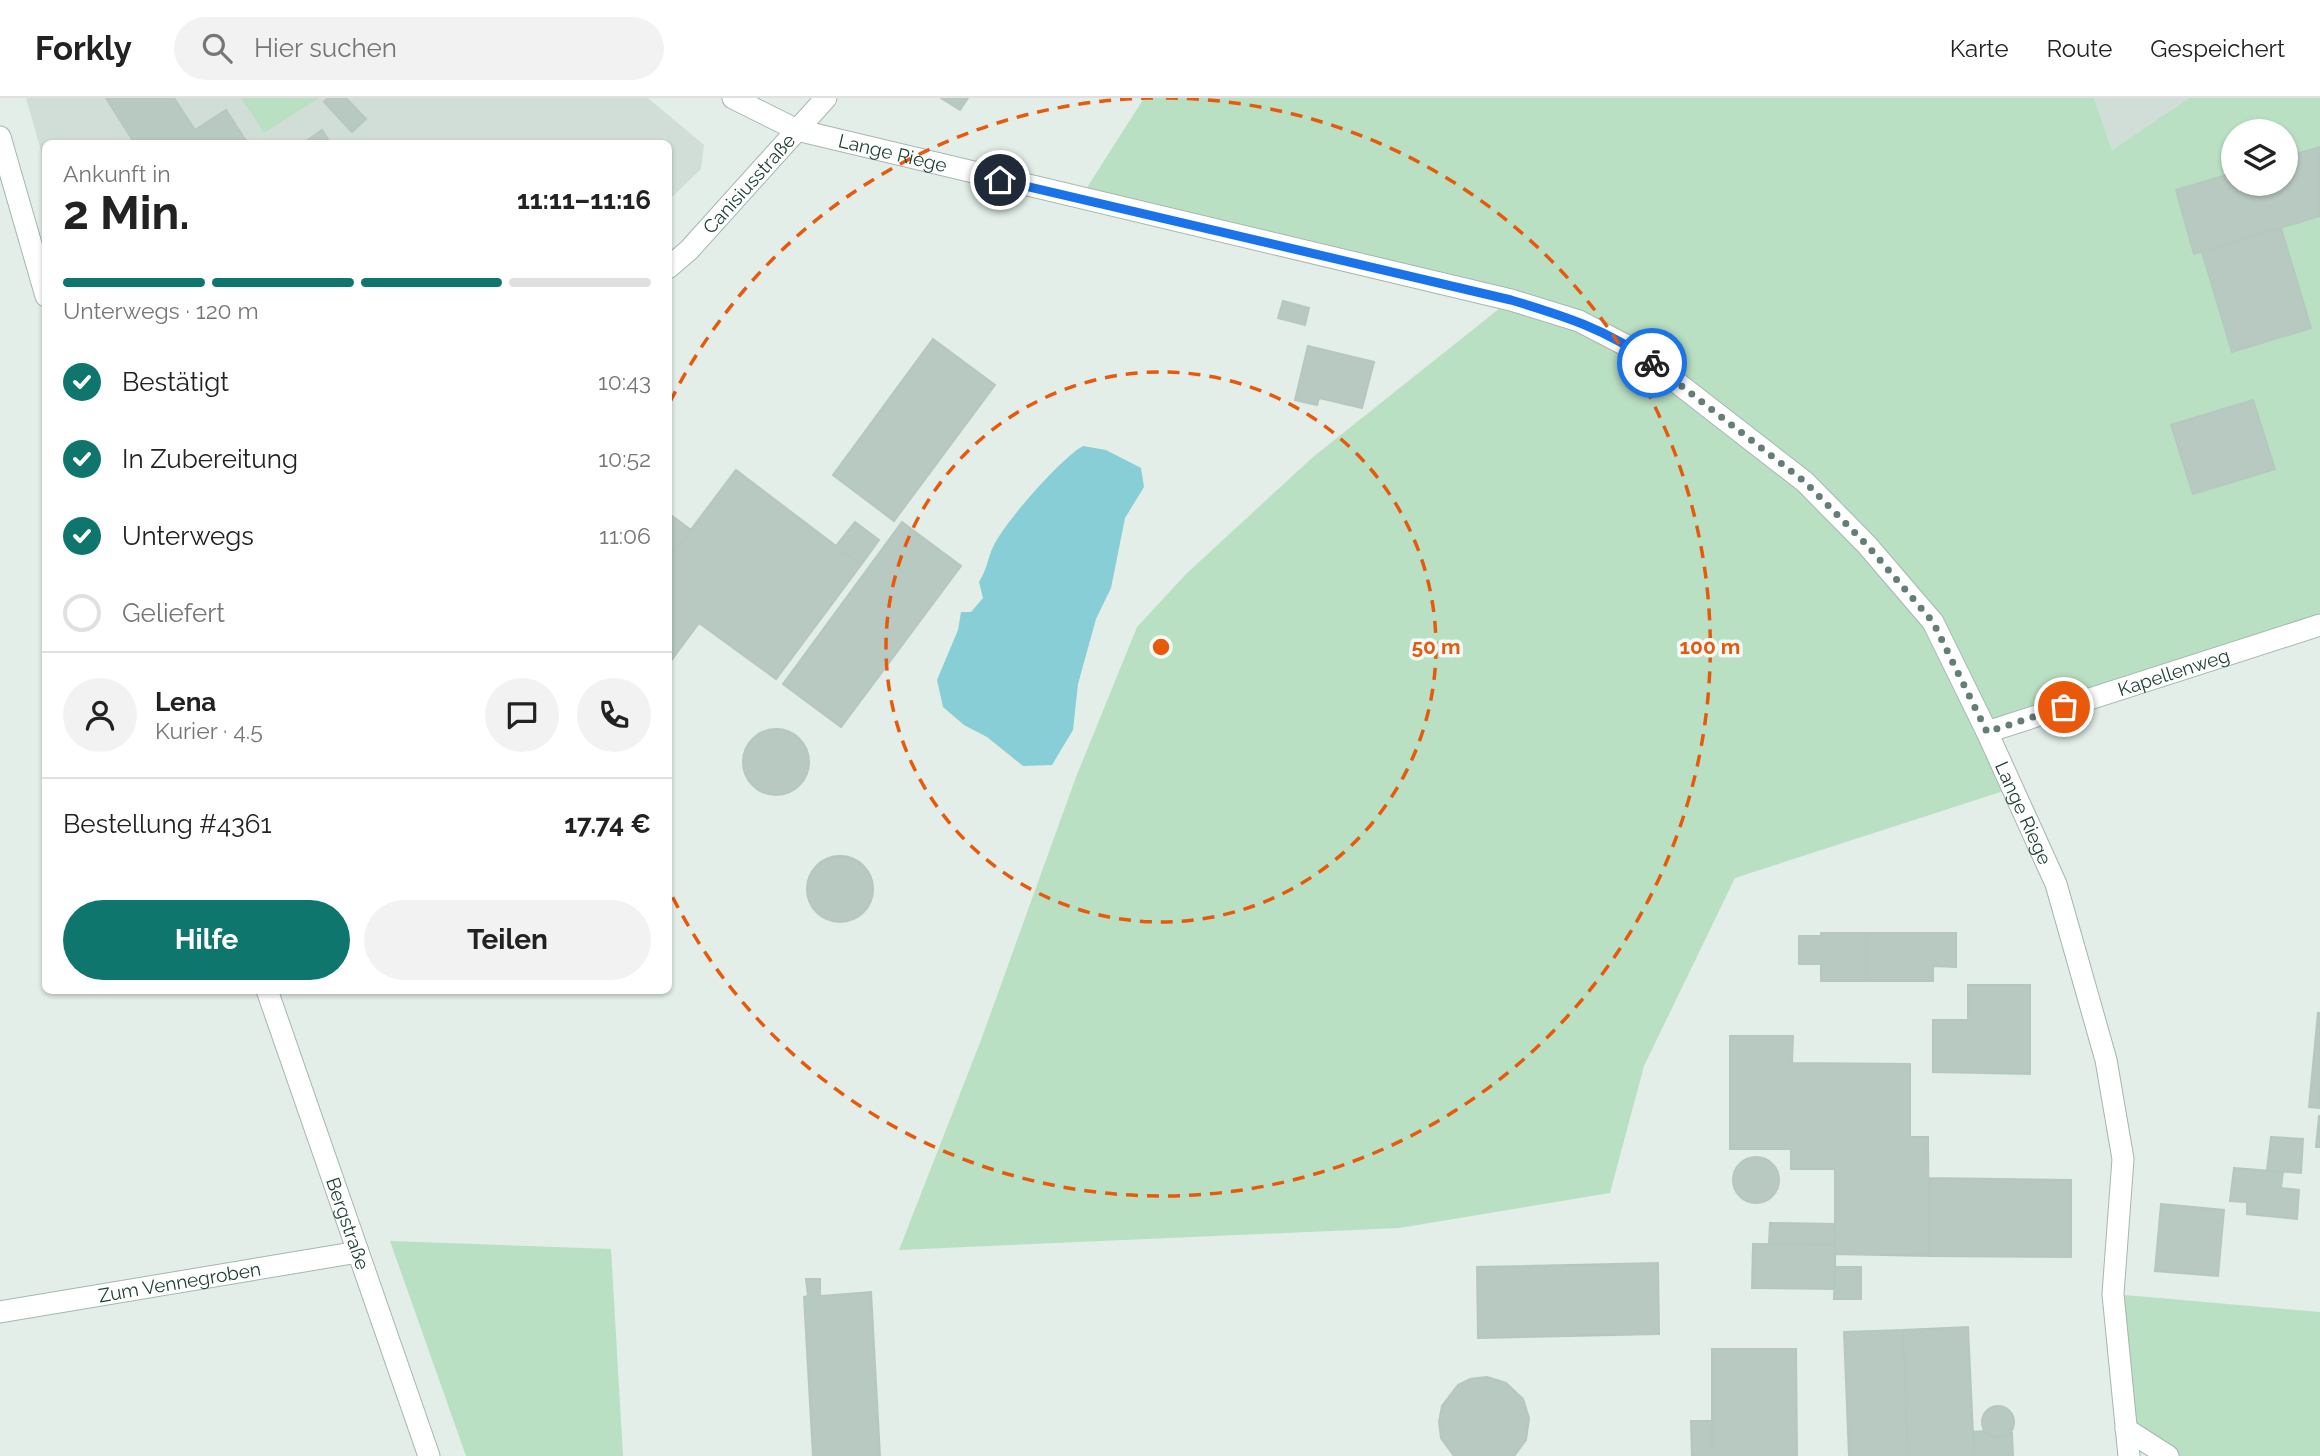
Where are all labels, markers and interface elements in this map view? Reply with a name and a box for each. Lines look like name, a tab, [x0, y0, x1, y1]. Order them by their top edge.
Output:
search box	[174, 17, 664, 80]
text: Forkly	[35, 29, 132, 68]
icon: search	[198, 29, 236, 67]
text: Hier suchen	[254, 33, 397, 63]
text: Karte	[1950, 34, 2009, 63]
text: Route	[2047, 34, 2112, 63]
text: Gespeichert	[2150, 34, 2285, 63]
map controls	[2221, 119, 2298, 196]
button: layers	[2221, 119, 2298, 196]
street label: Canisiusstraße	[698, 129, 799, 238]
street label: Lange Riege	[836, 129, 949, 176]
pin	[970, 150, 1030, 210]
text: Ankunft in	[63, 160, 171, 187]
icon: home	[981, 161, 1019, 199]
text: 11:11–11:16	[517, 185, 651, 215]
text: 2 Min.	[63, 186, 190, 240]
text: Unterwegs · 120 m	[63, 297, 259, 324]
courier	[1617, 328, 1687, 398]
icon: bike	[1633, 344, 1671, 382]
icon: check	[63, 363, 101, 401]
text: Bestätigt	[122, 367, 229, 397]
text: 10:43	[598, 368, 651, 395]
icon: check	[63, 440, 101, 478]
text: In Zubereitung	[122, 444, 298, 474]
text: 10:52	[598, 445, 651, 472]
icon: check	[63, 517, 101, 555]
text: Unterwegs	[122, 521, 254, 551]
text: 11:06	[599, 522, 651, 549]
text: Geliefert	[122, 598, 225, 628]
text: 50 m	[1411, 634, 1461, 659]
text: 100 m	[1680, 634, 1740, 659]
centre of rings	[1149, 635, 1173, 659]
street label: Kapellenweg	[2115, 644, 2232, 700]
pin	[2034, 677, 2094, 737]
button: person	[63, 678, 137, 752]
button: chat	[485, 678, 559, 752]
button: phone	[577, 678, 651, 752]
text: Lena	[155, 687, 216, 717]
icon: bag	[2045, 688, 2083, 726]
text: Kurier · 4.5	[155, 717, 263, 744]
street label: Lange Riege	[1991, 758, 2057, 868]
text: Bestellung #4361	[63, 809, 272, 839]
text: 17.74 €	[564, 809, 651, 839]
button: Hilfe	[63, 900, 350, 980]
button: Teilen	[364, 900, 651, 980]
street label: Bergstraße	[322, 1174, 374, 1272]
street label: Zum Vennegroben	[97, 1257, 262, 1306]

